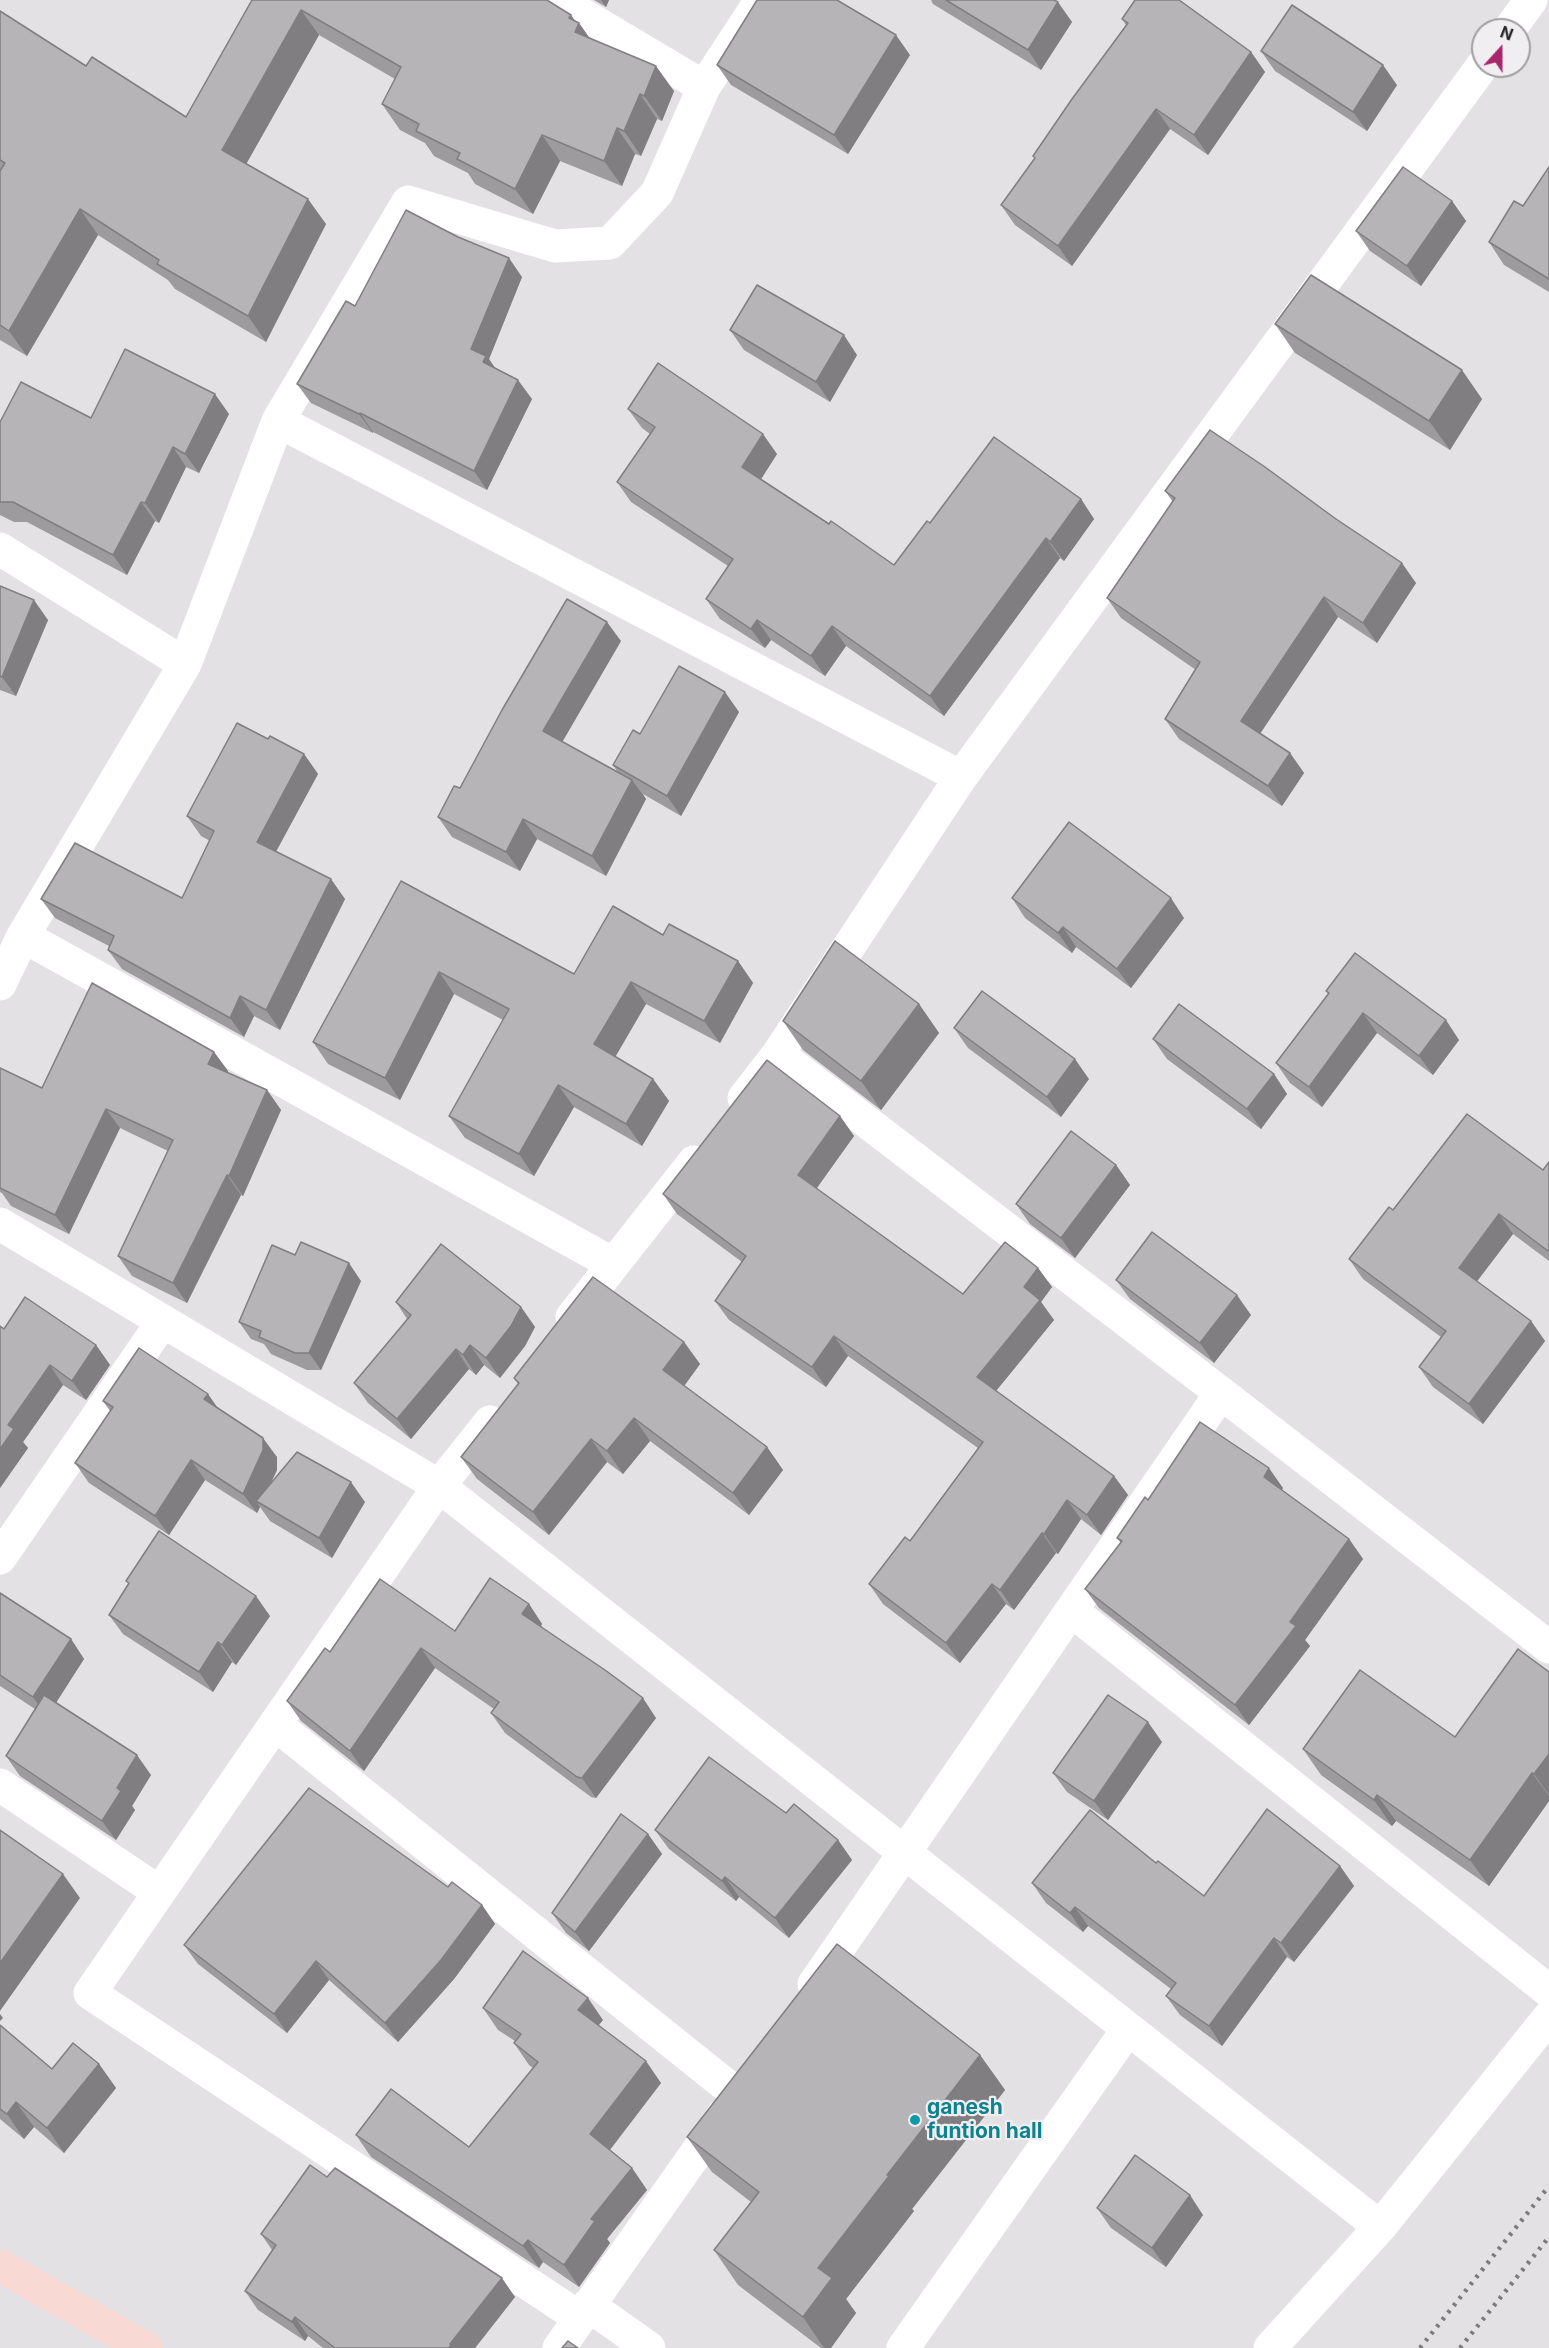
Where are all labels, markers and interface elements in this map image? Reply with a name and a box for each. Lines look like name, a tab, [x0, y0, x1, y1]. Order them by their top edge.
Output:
north arrow	[1471, 18, 1531, 78]
text: N	[1497, 22, 1516, 45]
place label: ganesh funtion hall	[927, 2095, 1042, 2145]
marker: ganesh funtion hall	[908, 2113, 922, 2127]

